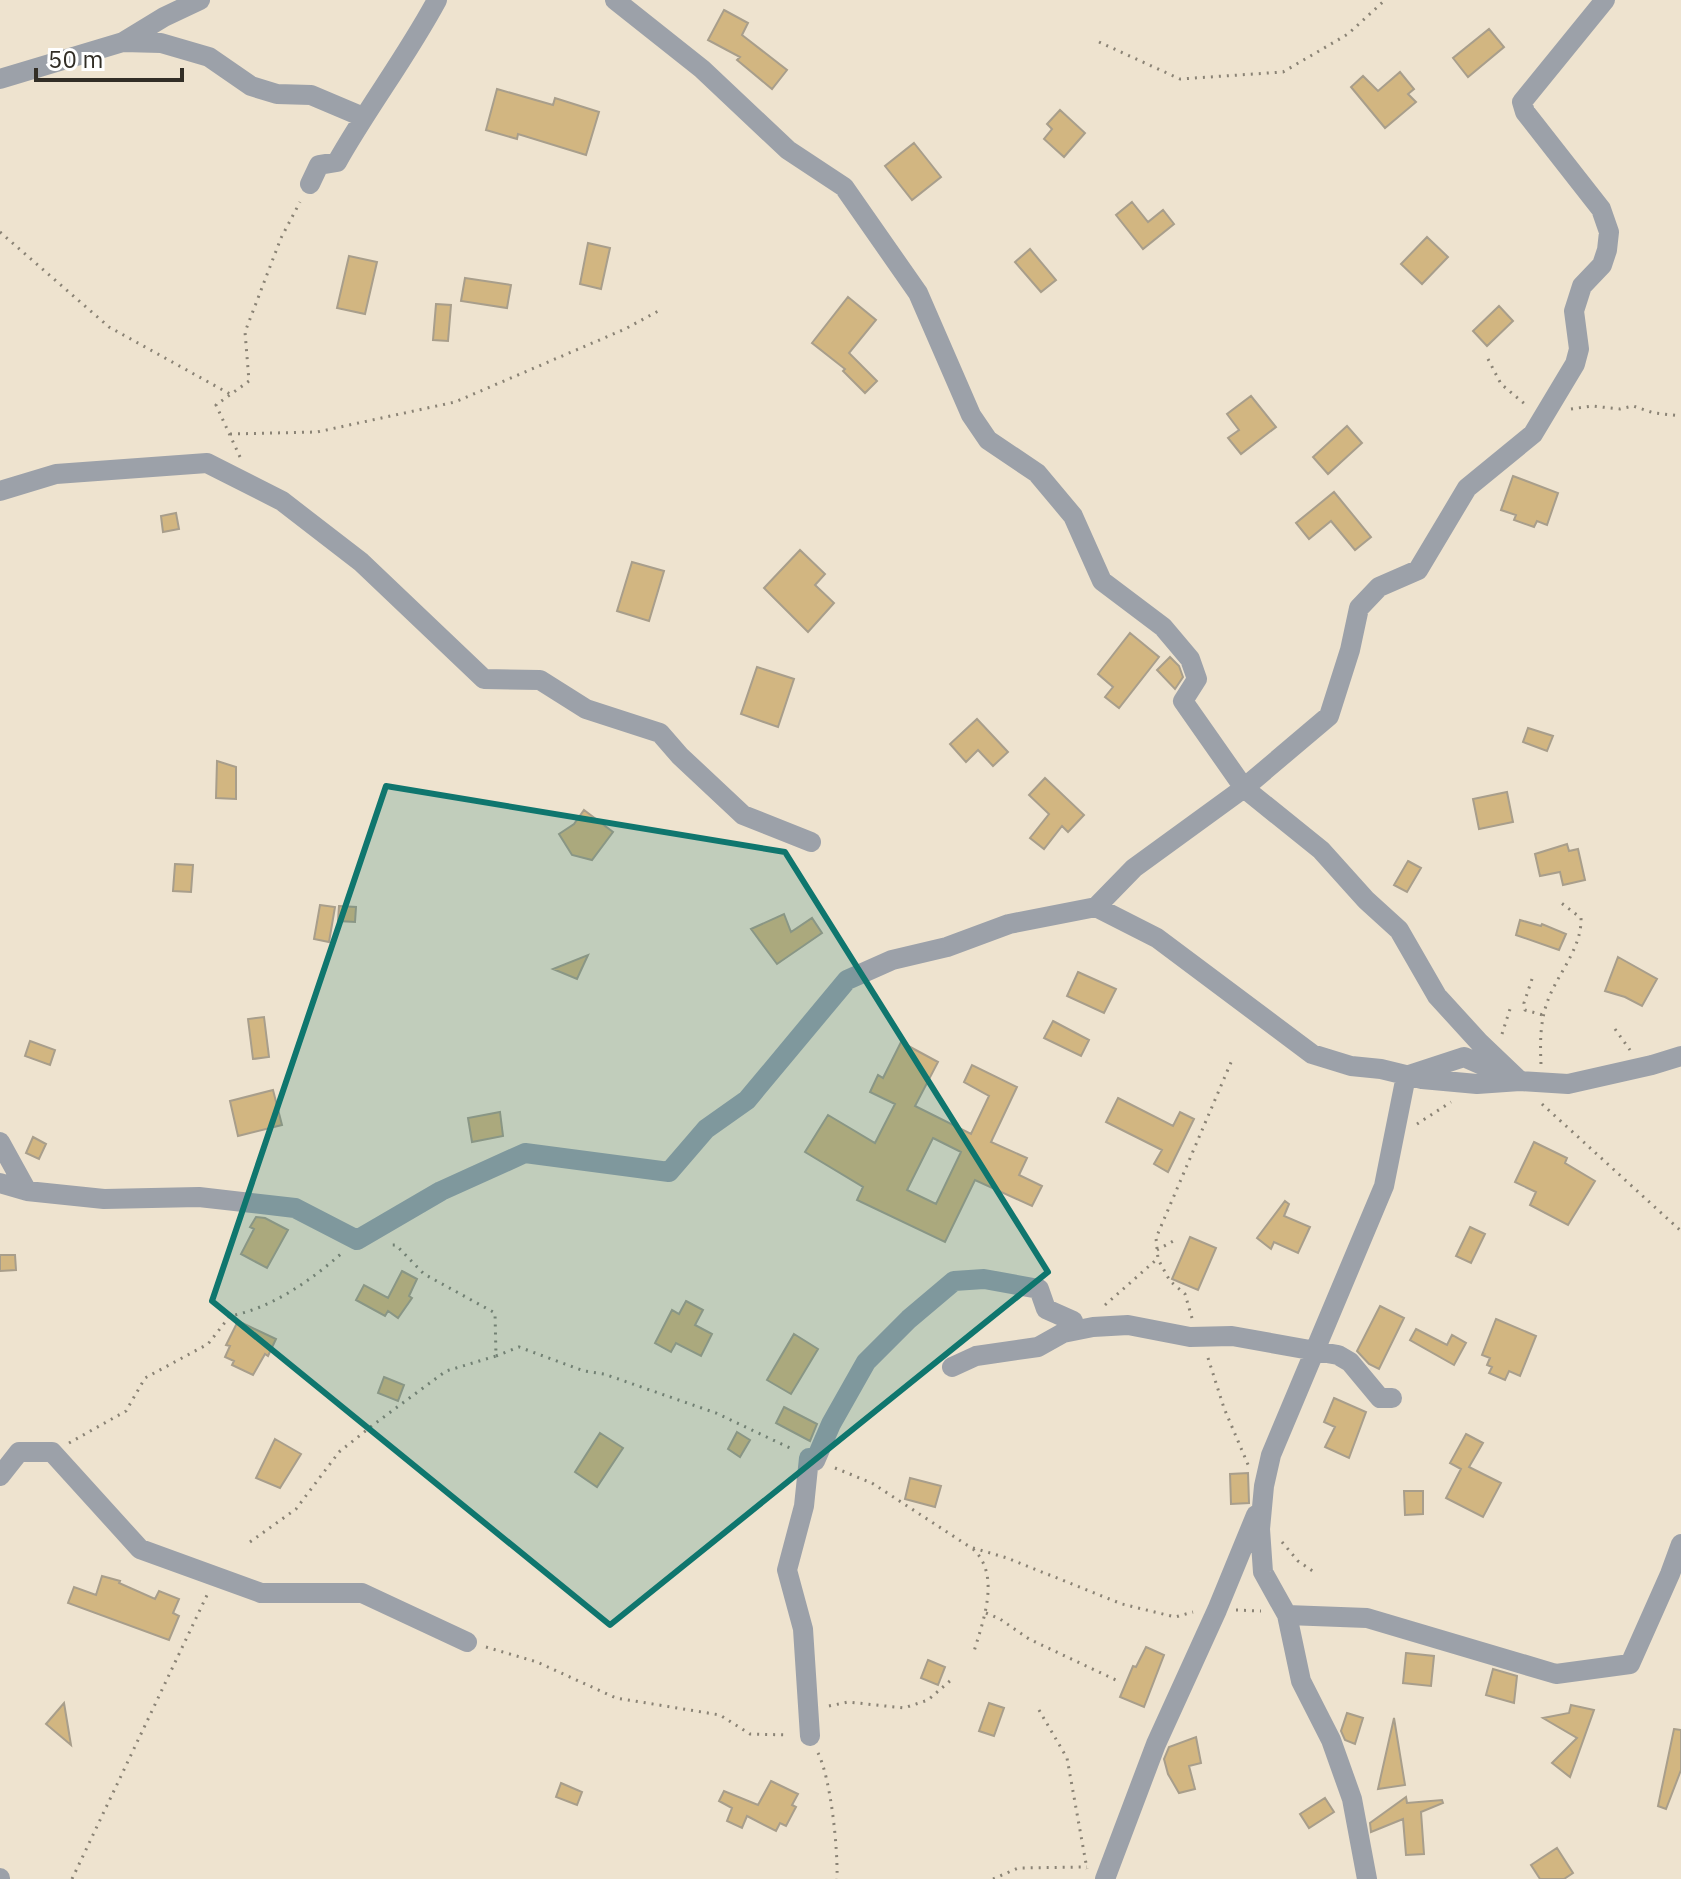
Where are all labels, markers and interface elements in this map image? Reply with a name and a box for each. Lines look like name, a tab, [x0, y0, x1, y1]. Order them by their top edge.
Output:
scale bar	[36, 32, 182, 82]
text: 50 m	[48, 43, 103, 75]

